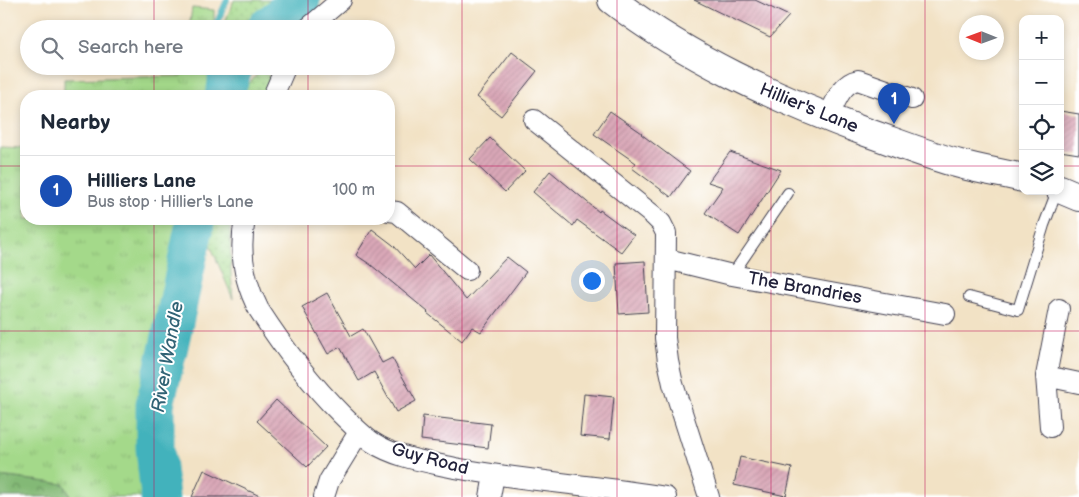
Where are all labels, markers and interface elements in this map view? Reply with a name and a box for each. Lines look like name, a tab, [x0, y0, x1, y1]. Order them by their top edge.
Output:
north arrow	[959, 15, 1004, 60]
map controls	[1019, 15, 1064, 195]
button: +	[1019, 15, 1064, 60]
search box	[20, 20, 395, 75]
icon: search	[38, 34, 66, 62]
text: Search here	[78, 36, 183, 59]
button: −	[1019, 60, 1064, 105]
street label: Hillier's Lane	[757, 79, 862, 137]
pin: 1	[878, 83, 910, 124]
button: locate	[1019, 105, 1064, 150]
text: Nearby	[40, 110, 110, 135]
button: layers	[1019, 150, 1064, 195]
text: Hilliers Lane	[87, 170, 196, 193]
text: 1	[53, 181, 59, 200]
text: 100 m	[332, 181, 375, 200]
text: Bus stop · Hillier's Lane	[87, 193, 253, 212]
your location	[579, 268, 605, 294]
street label: The Brandries	[746, 268, 864, 308]
water label: River Wandle	[147, 300, 189, 414]
street label: Guy Road	[389, 439, 471, 479]

